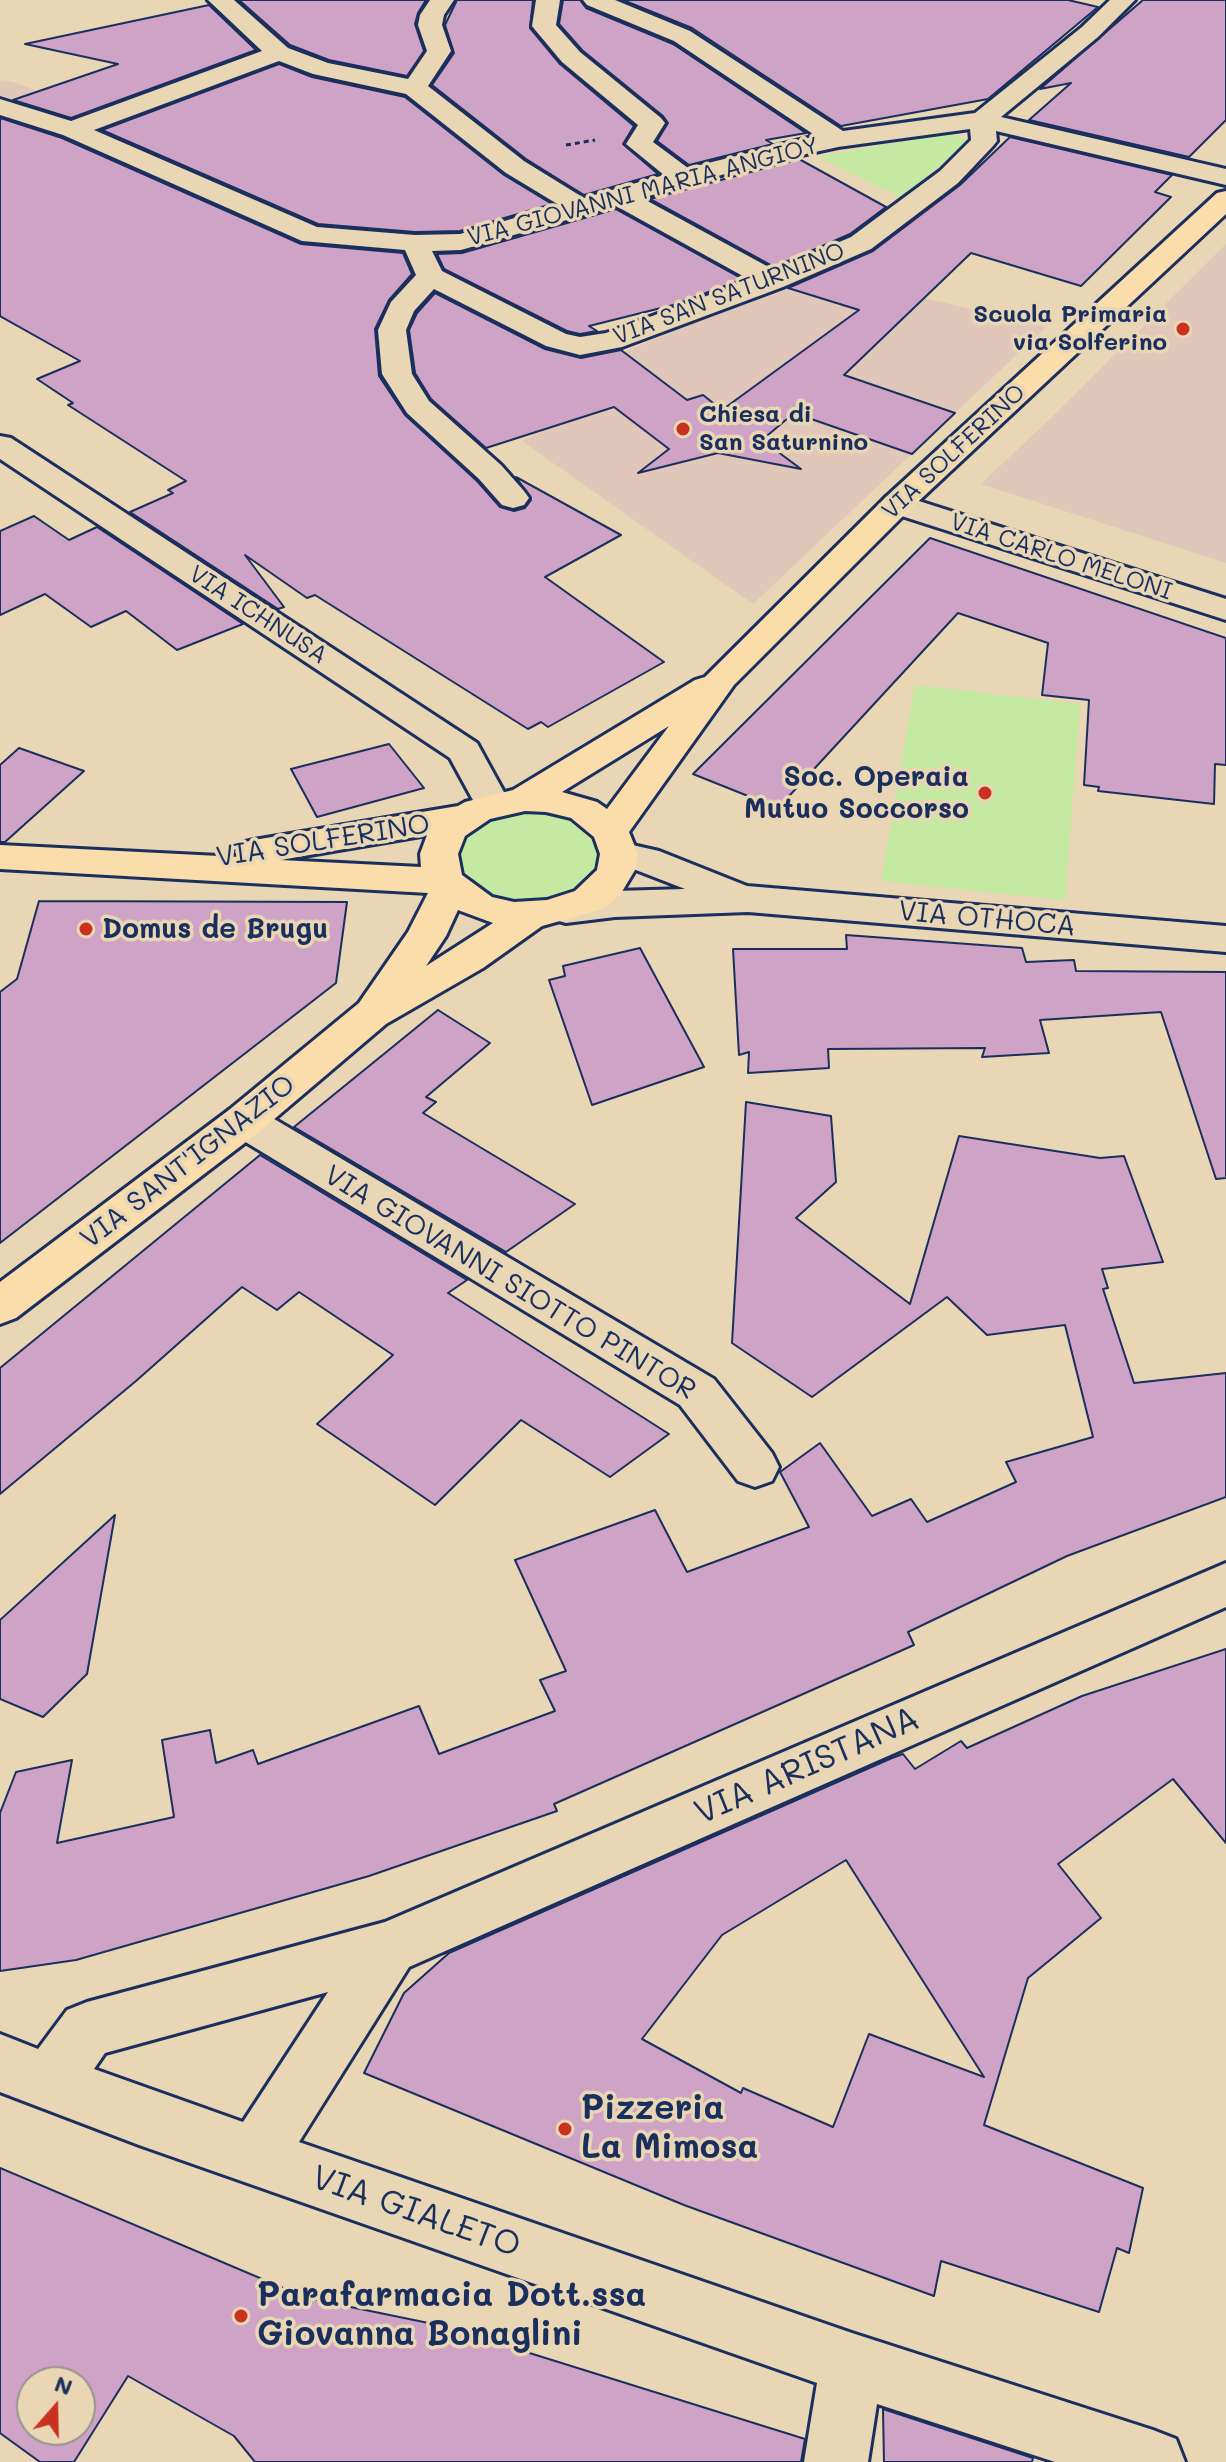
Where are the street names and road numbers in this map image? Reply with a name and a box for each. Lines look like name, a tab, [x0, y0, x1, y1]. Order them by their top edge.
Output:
street label: VIA GIOVANNI MARIA ANGIOY	[464, 131, 822, 253]
street label: VIA SAN SATURNINO	[609, 237, 849, 351]
street label: VIA SOLFERINO	[876, 378, 1032, 526]
street label: VIA CARLO MELONI	[947, 508, 1175, 606]
street label: VIA ICHNUSA	[184, 560, 332, 670]
street label: VIA SOLFERINO	[214, 808, 432, 874]
street label: VIA OTHOCA	[897, 895, 1077, 943]
street label: VIA SANT'IGNAZIO	[74, 1068, 302, 1256]
street label: VIA GIOVANNI SIOTTO PINTOR	[318, 1158, 702, 1408]
street label: VIA ARISTANA	[688, 1698, 926, 1834]
street label: VIA GIALETO	[306, 2157, 526, 2267]

